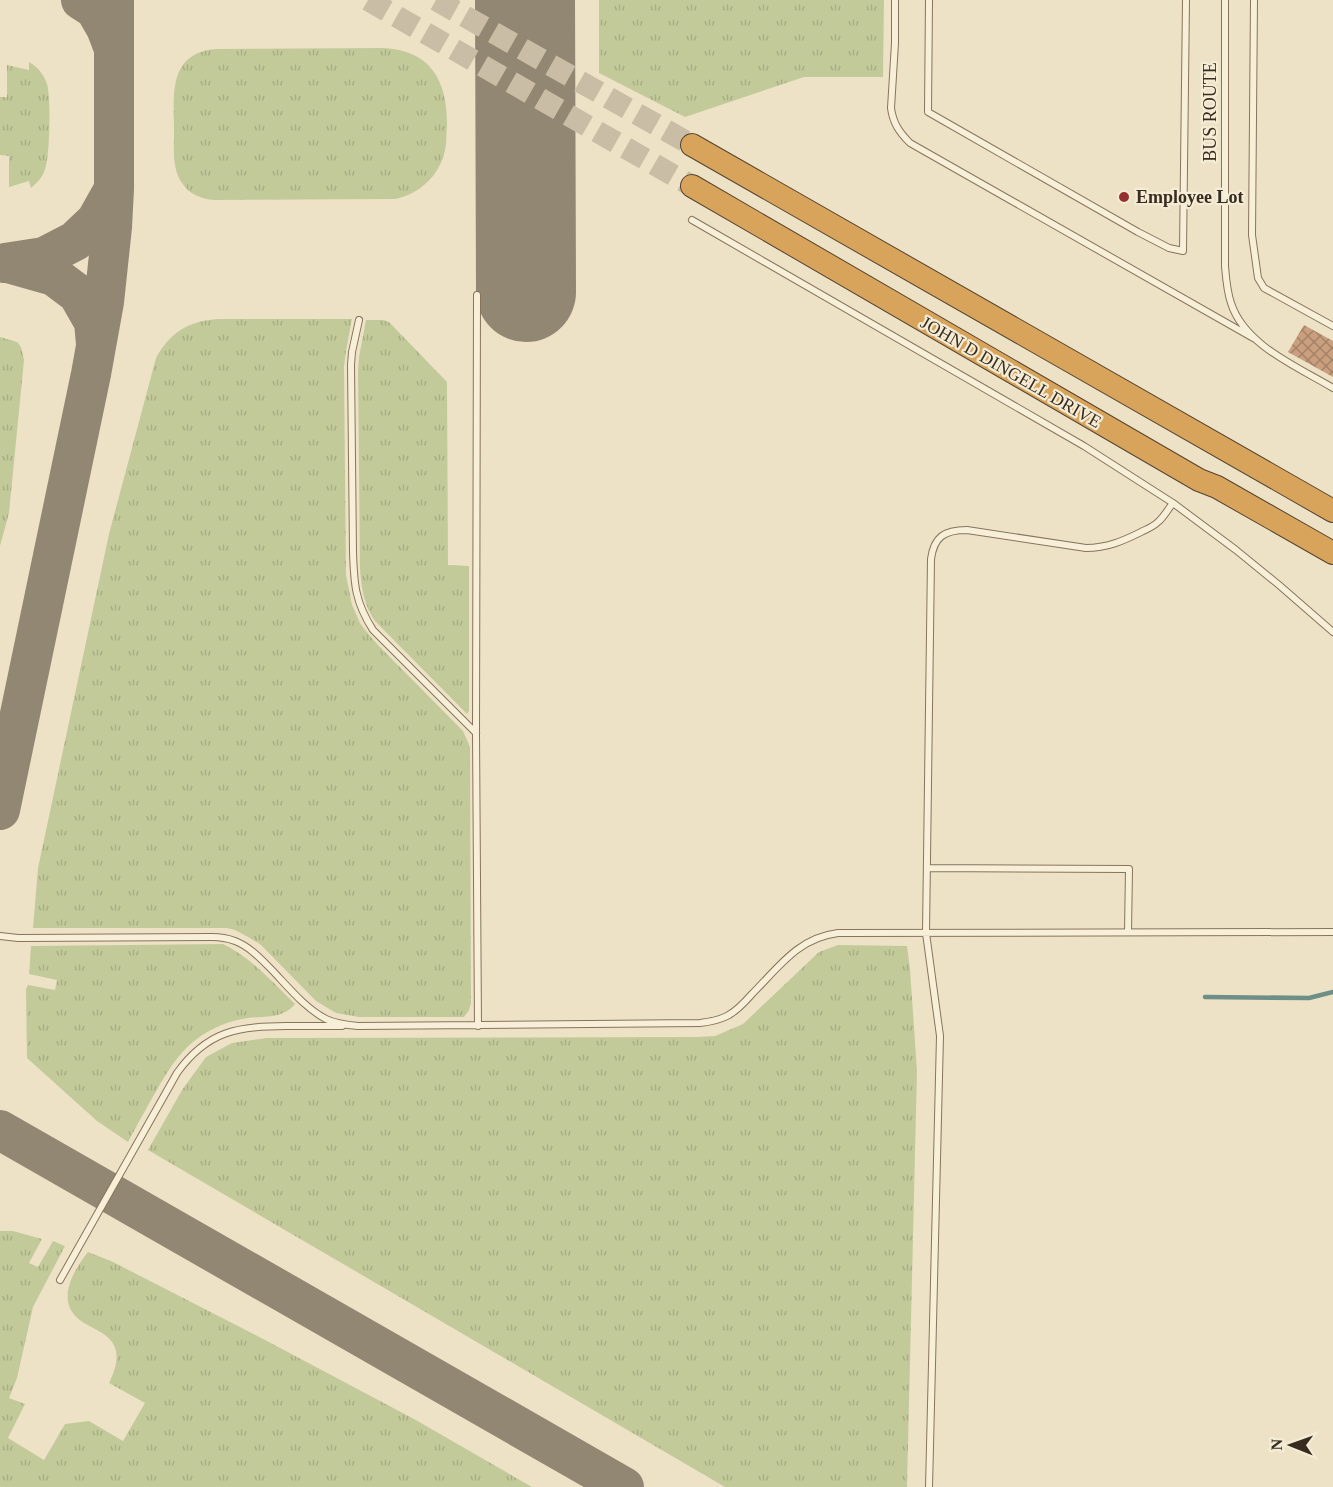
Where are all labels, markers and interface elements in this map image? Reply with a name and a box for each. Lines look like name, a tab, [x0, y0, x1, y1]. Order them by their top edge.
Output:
street label: BUS ROUTE	[1200, 62, 1220, 162]
place label: Employee Lot	[1136, 187, 1244, 207]
marker: Employee Lot	[1117, 190, 1131, 204]
street label: JOHN D DINGELL DRIVE	[917, 312, 1105, 432]
north arrow	[1261, 1415, 1321, 1475]
text: N	[1268, 1438, 1285, 1451]

